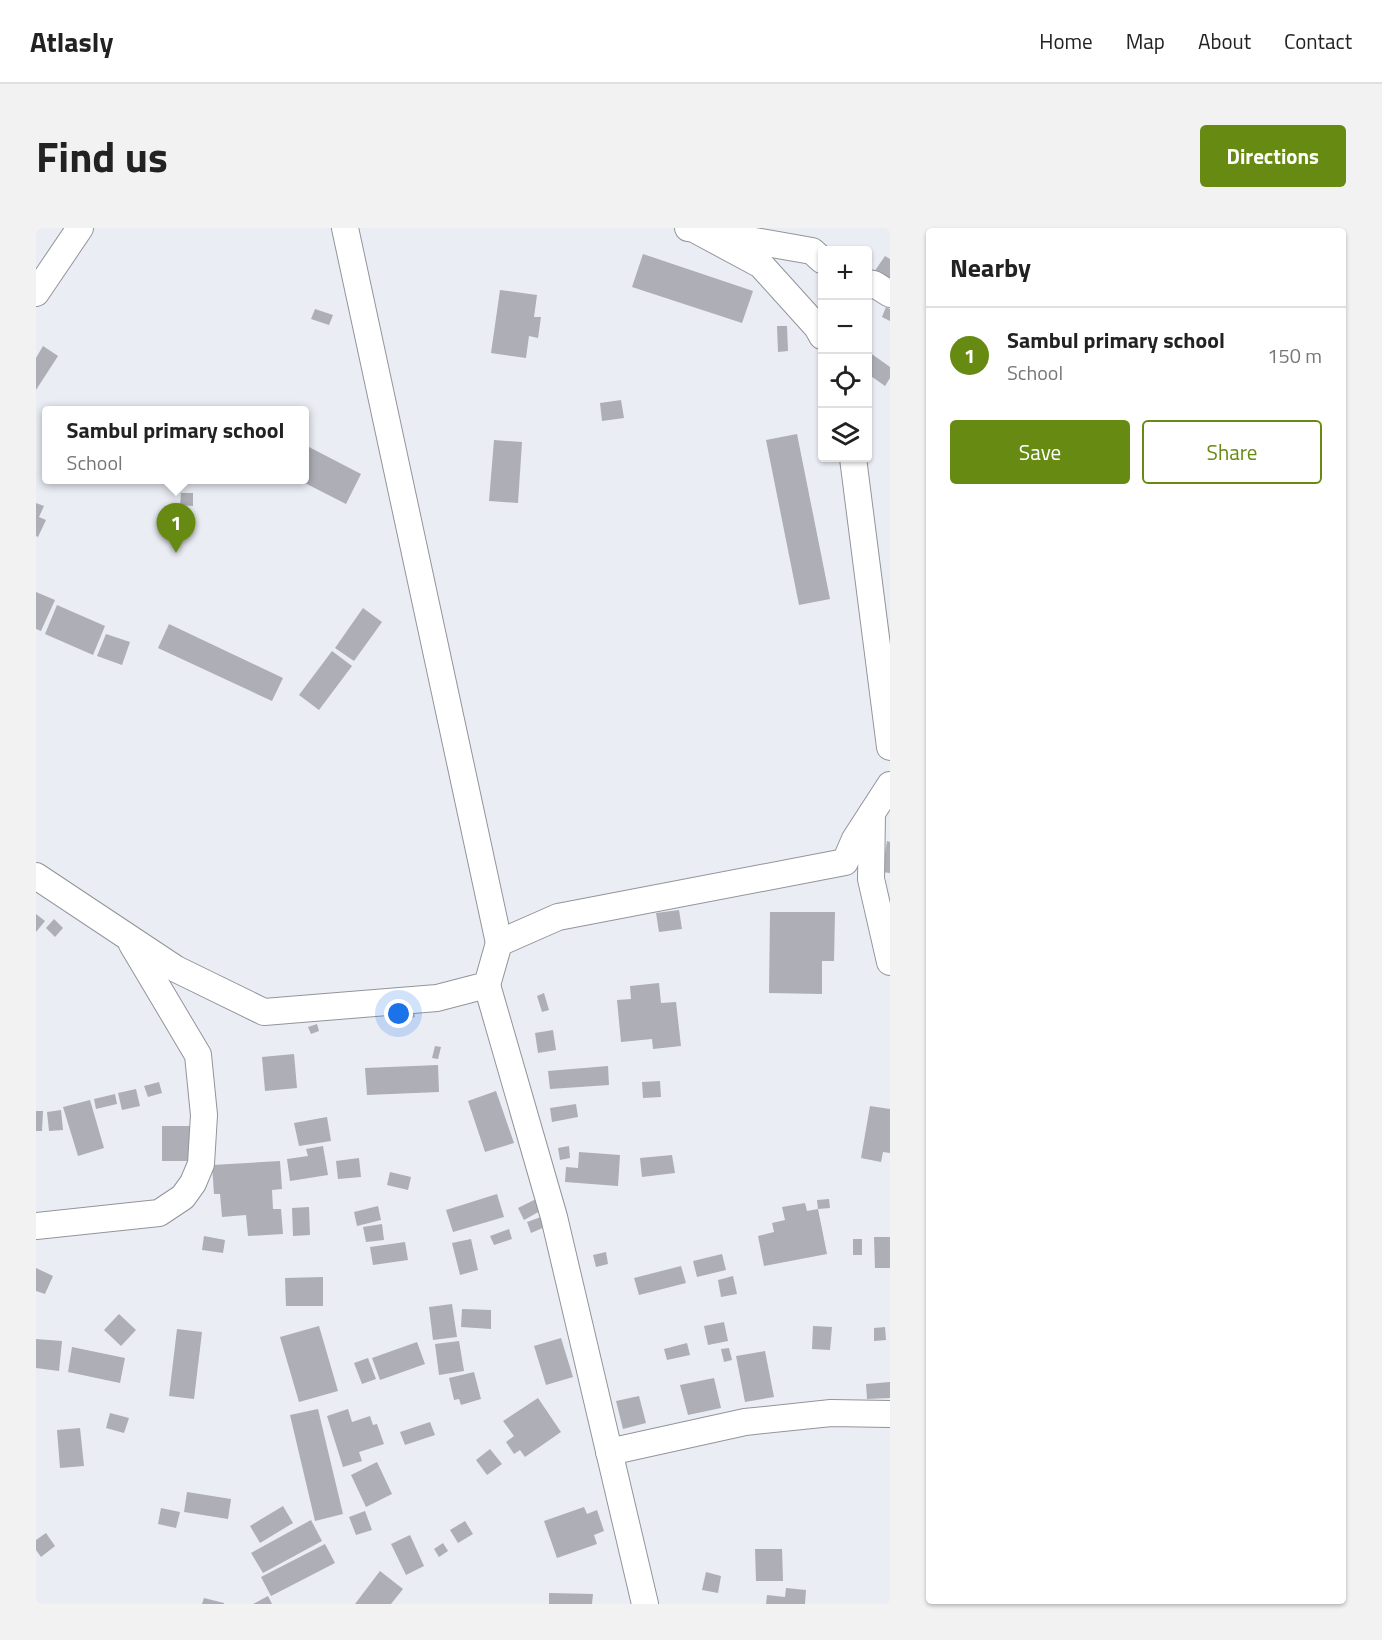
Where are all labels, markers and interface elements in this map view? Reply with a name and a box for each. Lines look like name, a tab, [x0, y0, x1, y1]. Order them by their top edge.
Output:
text: Atlasly	[30, 20, 113, 63]
text: Home	[1039, 25, 1093, 57]
text: Map	[1126, 25, 1165, 57]
text: About	[1198, 25, 1251, 57]
text: Contact	[1284, 25, 1352, 57]
text: Find us	[36, 124, 168, 188]
button: Directions	[1200, 125, 1346, 187]
map controls	[818, 246, 872, 462]
button: +	[818, 246, 872, 300]
text: Nearby	[950, 248, 1031, 287]
button: −	[818, 300, 872, 354]
text: Sambul primary school	[1007, 323, 1225, 357]
text: 1	[964, 340, 975, 371]
text: 150 m	[1267, 340, 1322, 371]
button: locate	[818, 354, 872, 408]
text: School	[1007, 357, 1063, 388]
popup	[42, 406, 309, 484]
button: layers	[818, 408, 872, 462]
text: Sambul primary school	[67, 413, 284, 447]
button: Save	[950, 420, 1130, 484]
button: Share	[1142, 420, 1322, 484]
text: School	[67, 447, 123, 478]
pin: 1	[156, 504, 196, 553]
your location	[384, 999, 413, 1028]

